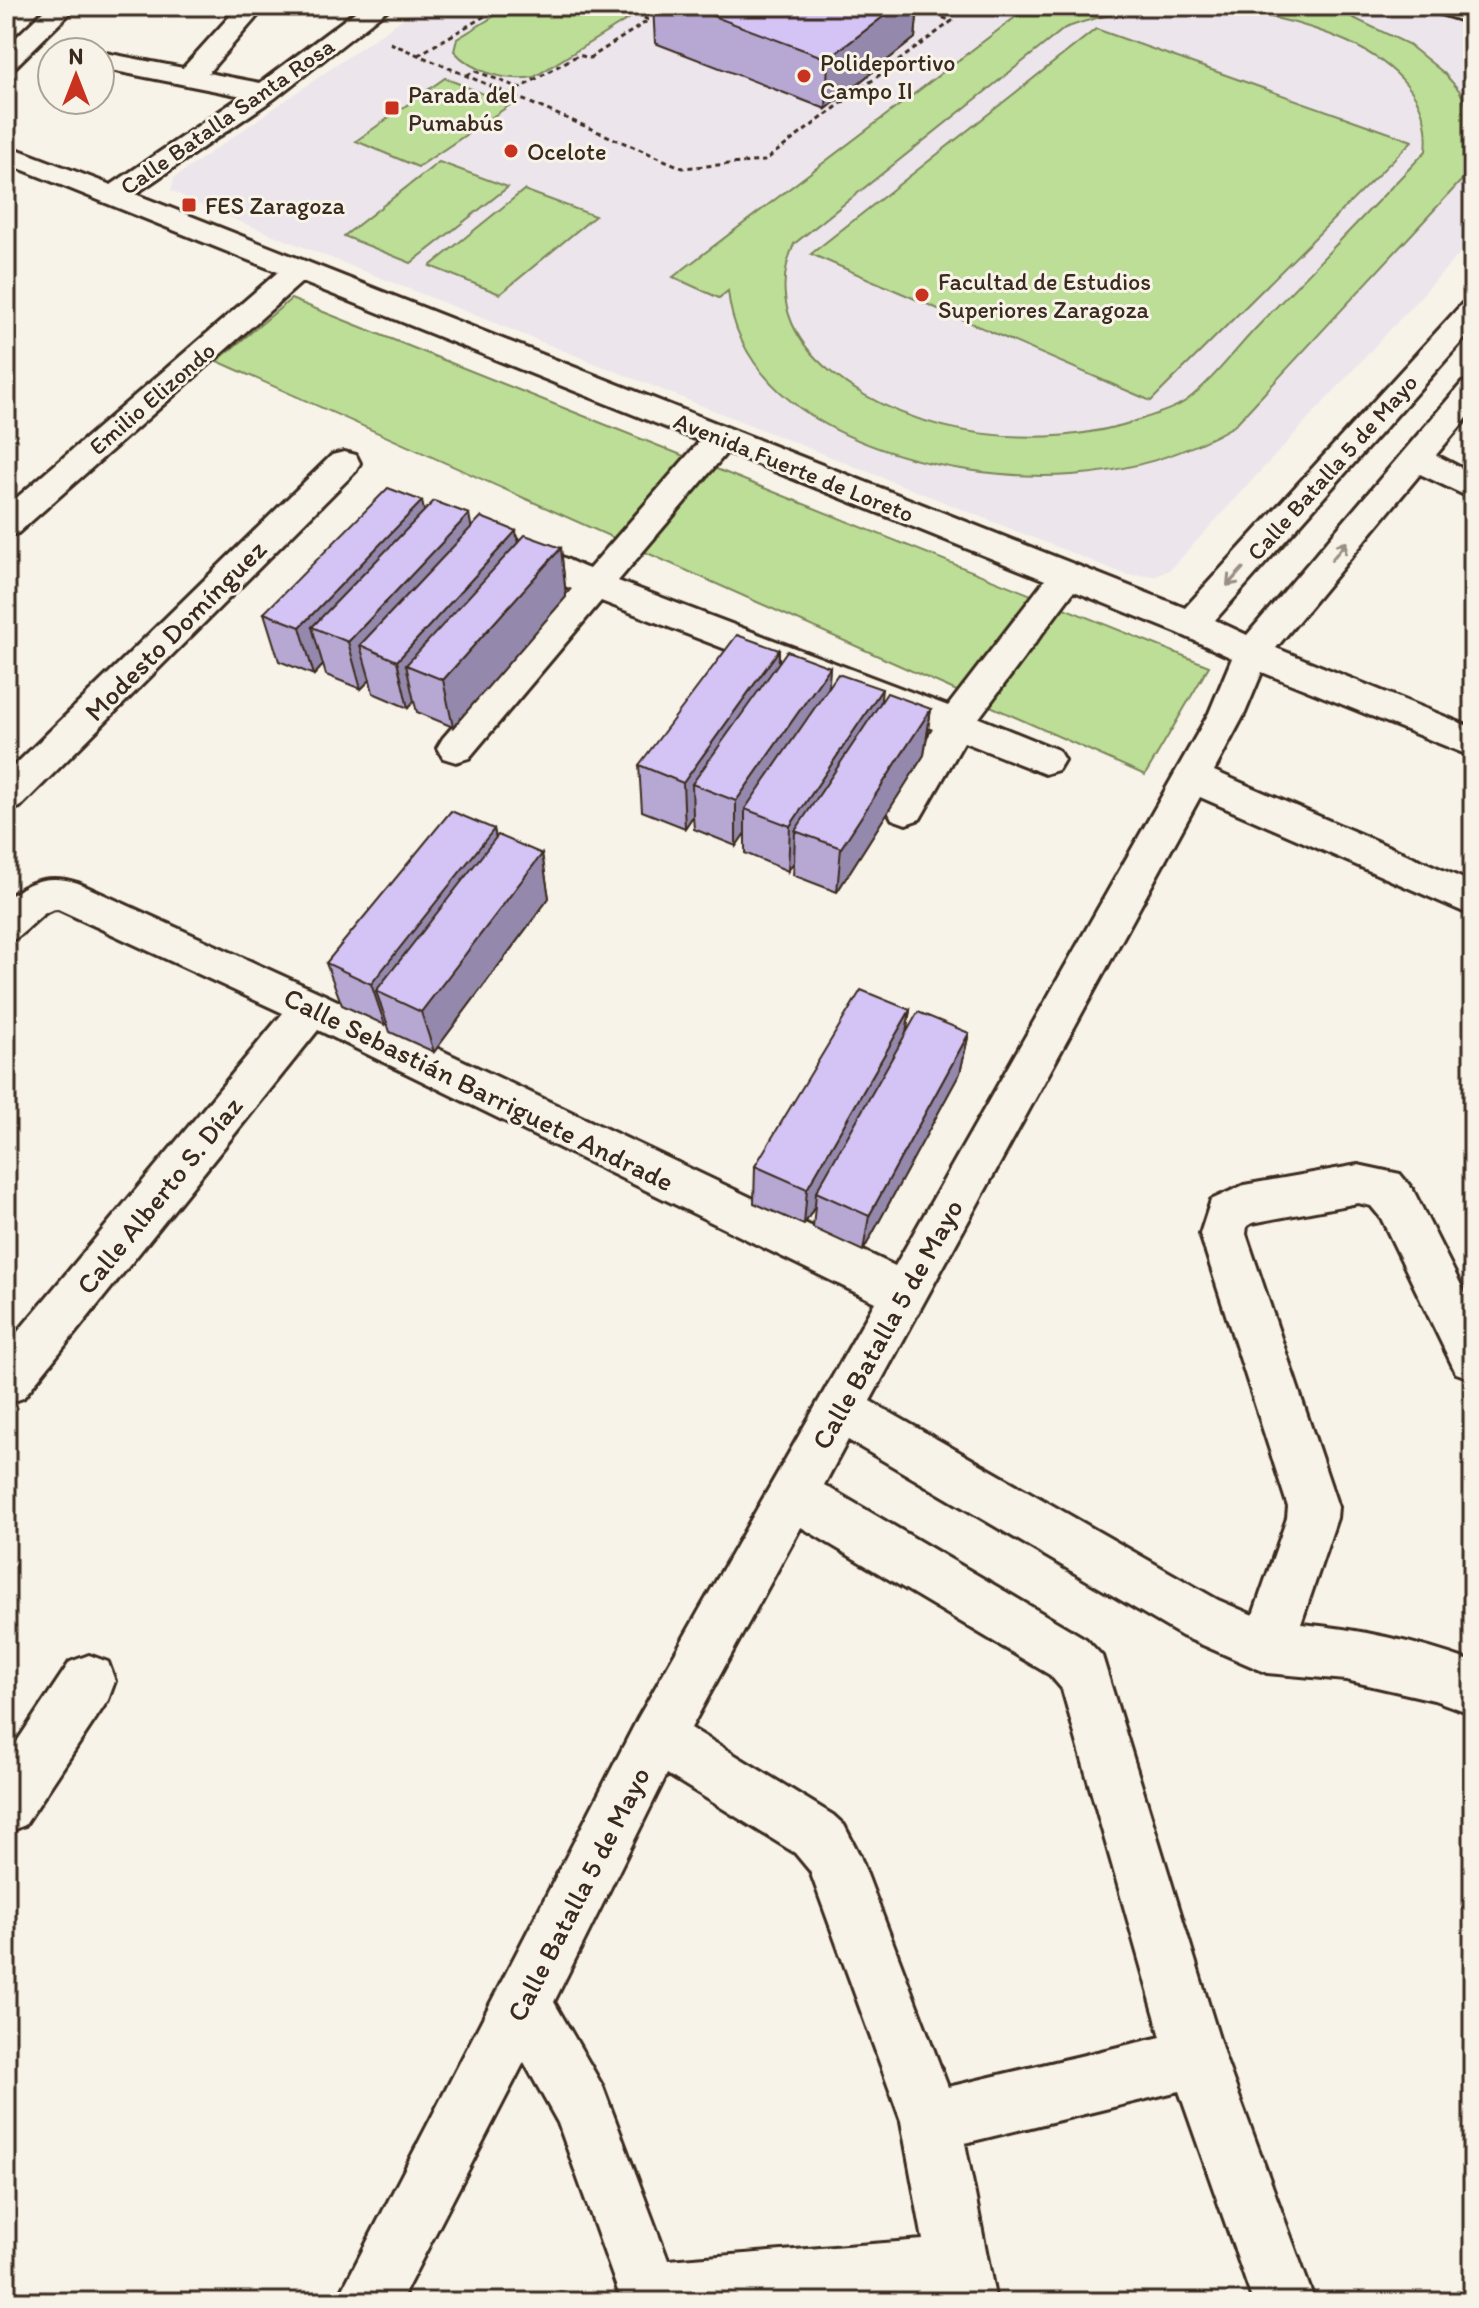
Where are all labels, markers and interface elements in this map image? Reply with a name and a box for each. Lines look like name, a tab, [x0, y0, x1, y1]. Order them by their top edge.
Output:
street label: Calle Batalla Santa Rosa	[114, 31, 340, 201]
north arrow	[36, 36, 116, 116]
text: N	[69, 43, 83, 70]
place label: Polideportivo Campo II	[820, 48, 956, 105]
marker: Polideportivo Campo II	[795, 67, 813, 85]
place label: Parada del Pumabús	[408, 80, 517, 137]
marker: Parada del Pumabús	[383, 99, 401, 117]
place label: Ocelote	[527, 137, 607, 166]
marker: Ocelote	[502, 142, 520, 160]
place label: FES Zaragoza	[205, 191, 345, 220]
marker: FES Zaragoza	[180, 196, 198, 214]
place label: Facultad de Estudios Superiores Zaragoza	[938, 267, 1151, 324]
marker: Facultad de Estudios Superiores Zaragoza	[913, 286, 931, 304]
street label: Emilio Elizondo	[83, 335, 221, 461]
street label: Calle Batalla 5 de Mayo	[1241, 368, 1423, 566]
street label: Avenida Fuerte de Loreto	[670, 406, 918, 528]
street label: Modesto Domínguez	[77, 532, 273, 728]
one-way arrow	[1330, 541, 1348, 562]
one-way arrow	[1226, 566, 1244, 586]
street label: Calle Sebastián Barriguete Andrade	[278, 980, 680, 1198]
street label: Calle Alberto S. Díaz	[69, 1089, 249, 1301]
street label: Calle Batalla 5 de Mayo	[804, 1193, 970, 1455]
street label: Calle Batalla 5 de Mayo	[499, 1761, 657, 2027]

